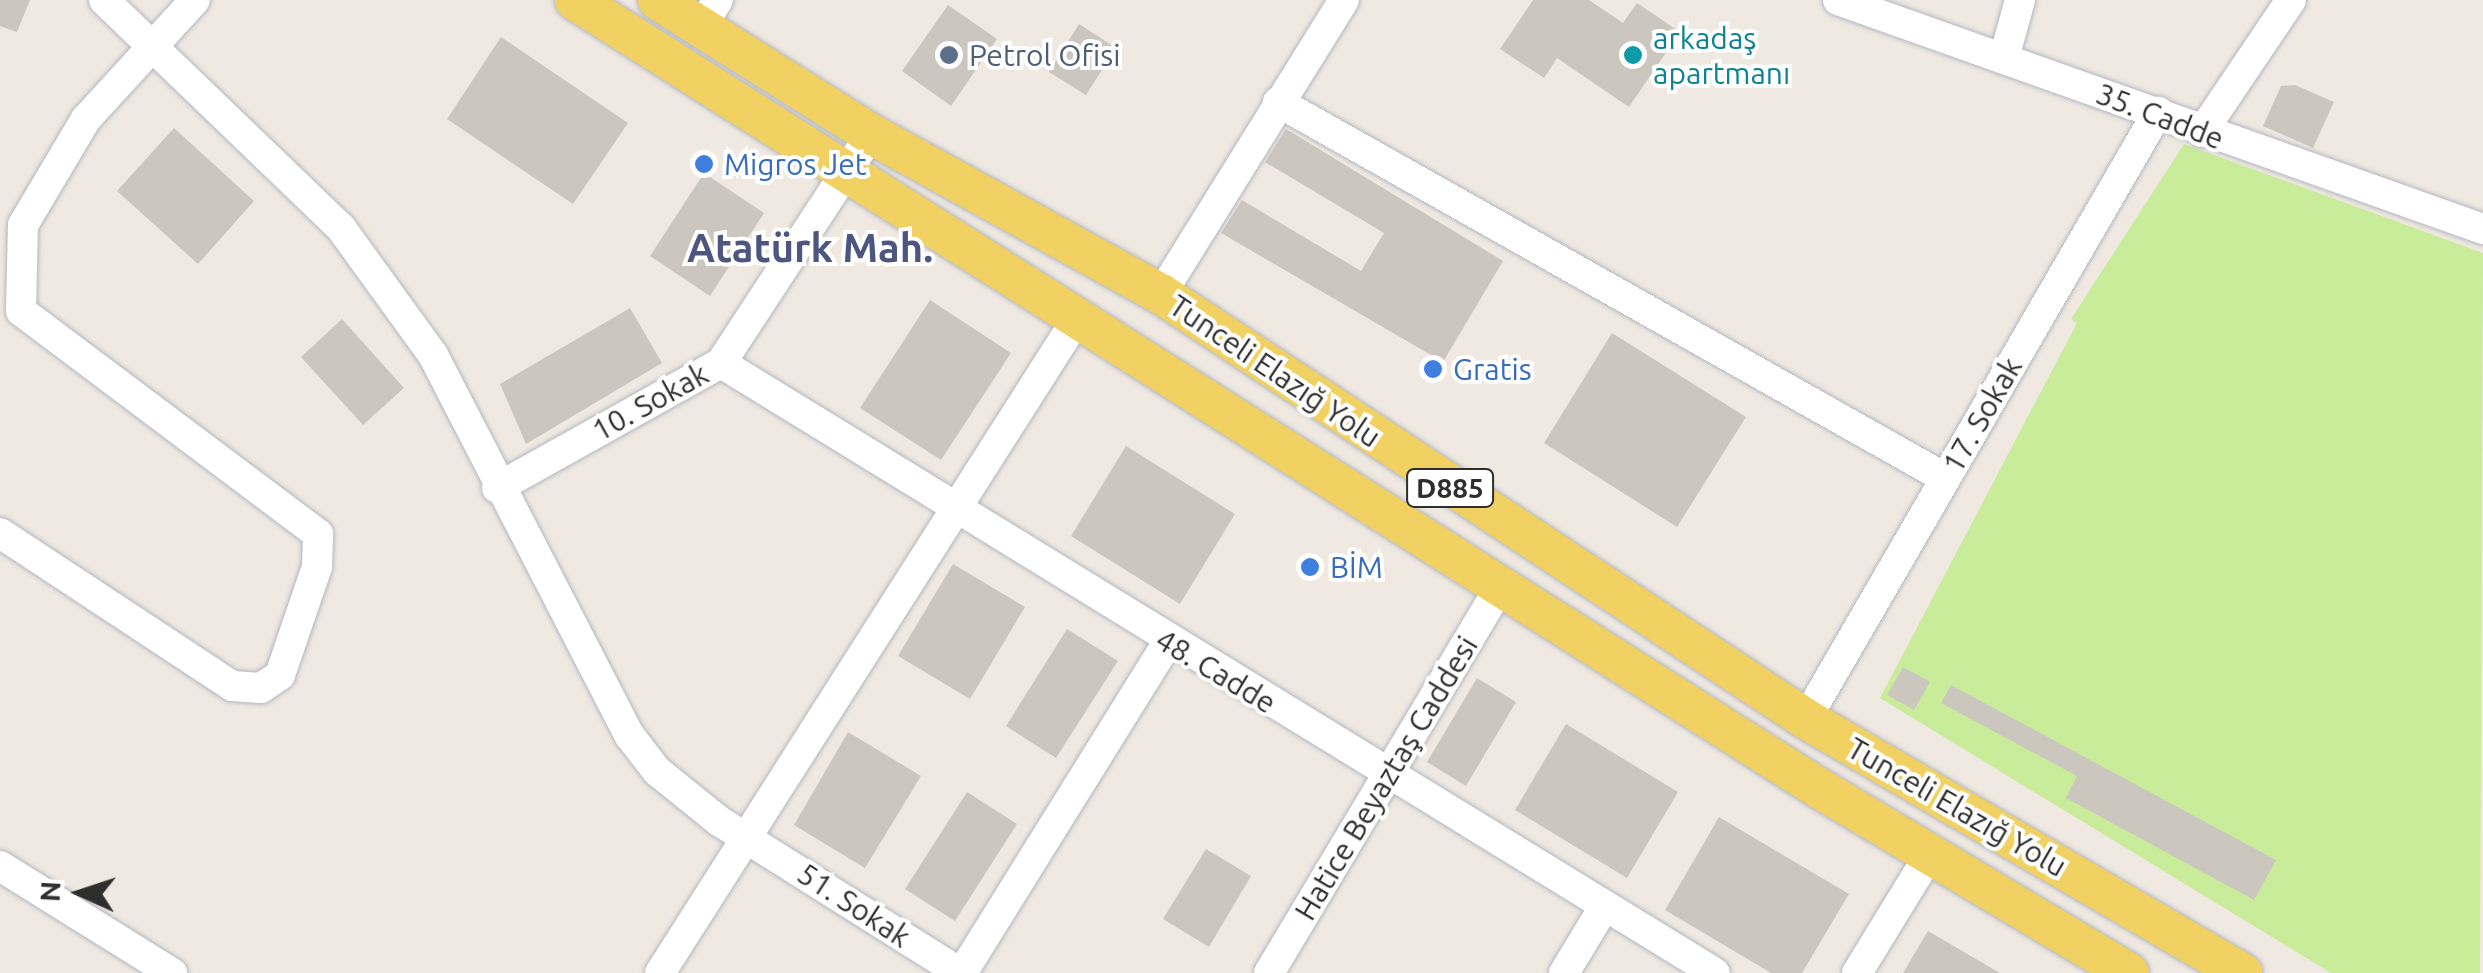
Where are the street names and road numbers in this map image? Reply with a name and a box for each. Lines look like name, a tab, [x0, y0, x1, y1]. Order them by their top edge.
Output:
street label: 35. Cadde	[2091, 75, 2229, 157]
street label: Tunceli Elazığ Yolu	[1163, 287, 1387, 455]
street label: 17. Sokak	[1935, 351, 2029, 479]
street label: 10. Sokak	[586, 355, 714, 449]
road number: D885	[1405, 465, 1495, 511]
street label: 48. Cadde	[1149, 621, 1283, 721]
street label: Hatice Beyaztaş Caddesi	[1287, 630, 1485, 926]
street label: Tunceli Elazığ Yolu	[1841, 730, 2073, 884]
street label: 51. Sokak	[791, 855, 917, 955]

